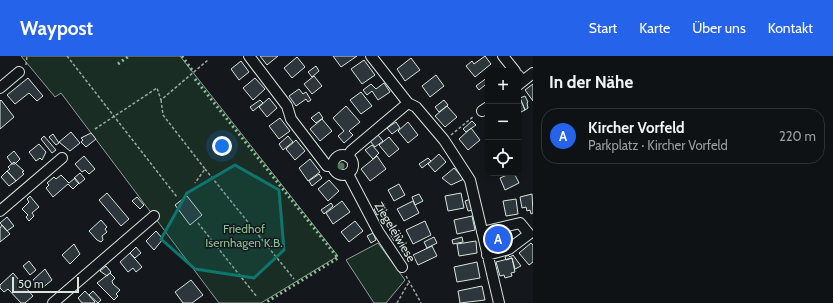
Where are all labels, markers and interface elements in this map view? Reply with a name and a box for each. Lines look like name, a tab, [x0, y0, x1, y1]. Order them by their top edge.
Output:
text: Waypost	[20, 17, 93, 40]
text: Start	[589, 19, 617, 37]
text: Karte	[639, 19, 670, 37]
text: Über uns	[692, 19, 746, 37]
text: Kontakt	[768, 19, 813, 37]
map controls	[485, 68, 521, 176]
button: +	[485, 68, 521, 104]
text: In der Nähe	[549, 72, 633, 92]
button: −	[485, 104, 521, 140]
text: Kircher Vorfeld	[588, 119, 685, 137]
text: A	[559, 128, 567, 144]
text: 220 m	[779, 128, 816, 144]
your location	[212, 136, 232, 156]
text: Parkplatz · Kircher Vorfeld	[588, 137, 728, 153]
button: locate	[485, 140, 521, 176]
street label: Ziegeleiwiese	[372, 199, 419, 264]
park label: Friedhof Isernhagen K.B.	[205, 221, 283, 250]
pin: A	[485, 224, 511, 254]
scale bar	[12, 275, 79, 294]
text: 50 m	[18, 277, 44, 291]

